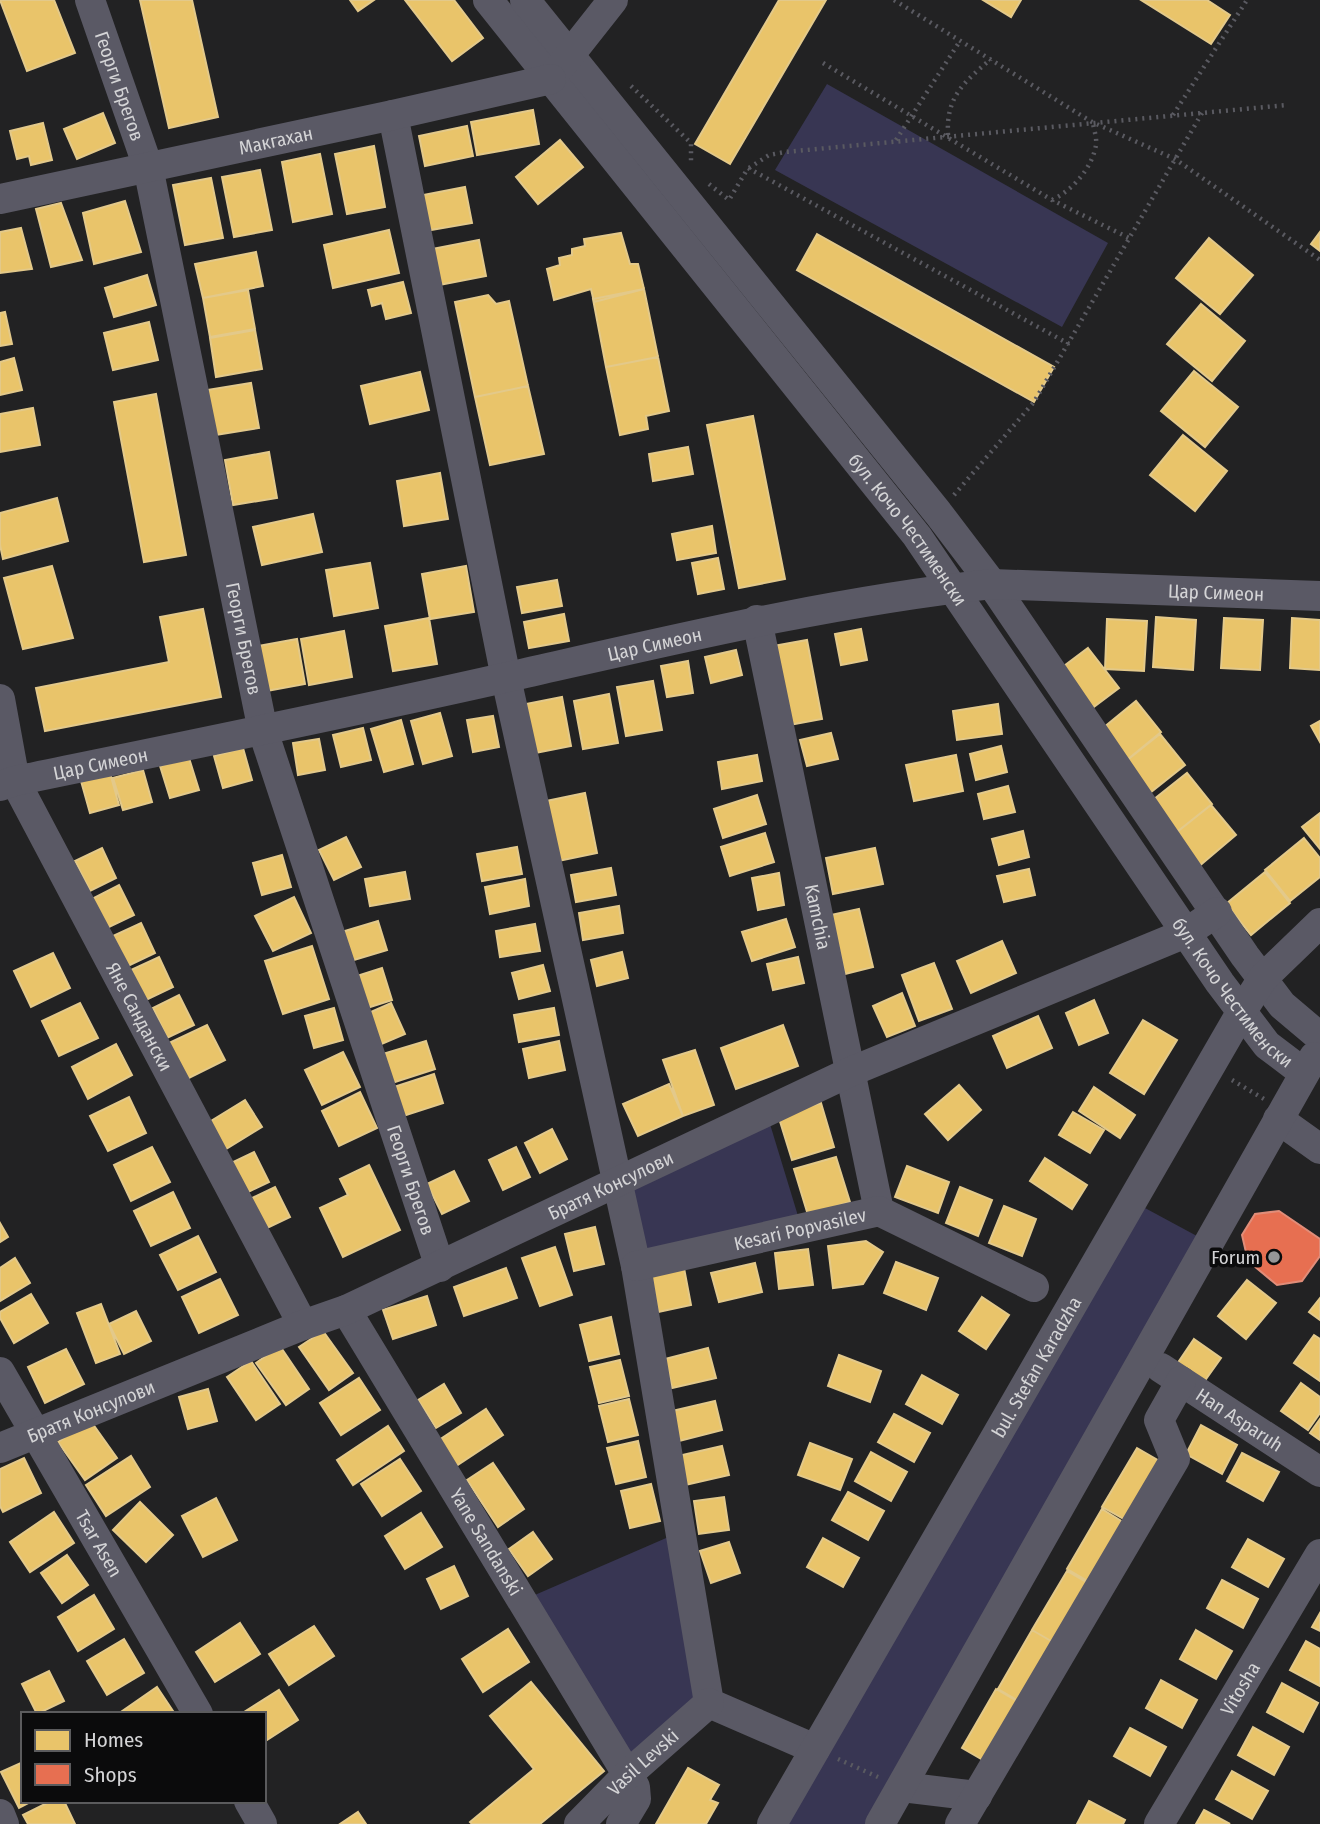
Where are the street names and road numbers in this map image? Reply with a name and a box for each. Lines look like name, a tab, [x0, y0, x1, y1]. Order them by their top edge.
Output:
street label: Георги Брегов	[90, 28, 149, 144]
street label: Макгахан	[237, 121, 315, 159]
street label: бул. Кочо Честименски	[844, 449, 972, 610]
street label: Цар Симеон	[1168, 579, 1264, 605]
street label: Георги Брегов	[221, 580, 267, 697]
street label: Цар Симеон	[605, 622, 704, 666]
street label: Цар Симеон	[51, 742, 150, 784]
street label: Kamchia	[800, 882, 836, 951]
street label: бул. Кочо Честименски	[1167, 913, 1298, 1072]
street label: Яне Сандански	[102, 958, 178, 1075]
street label: Георги Брегов	[382, 1122, 440, 1238]
street label: Братя Консулови	[544, 1146, 677, 1225]
street label: Kesari Popvasilev	[732, 1203, 869, 1255]
street label: bul. Stefan Karadzha	[986, 1292, 1086, 1442]
street label: Братя Консулови	[23, 1375, 158, 1447]
street label: Han Asparuh	[1192, 1383, 1288, 1456]
street label: Yane Sandanski	[445, 1484, 528, 1600]
street label: Tsar Asen	[71, 1506, 128, 1581]
street label: Vitosha	[1215, 1658, 1265, 1719]
street label: Vasil Levski	[602, 1724, 683, 1800]

